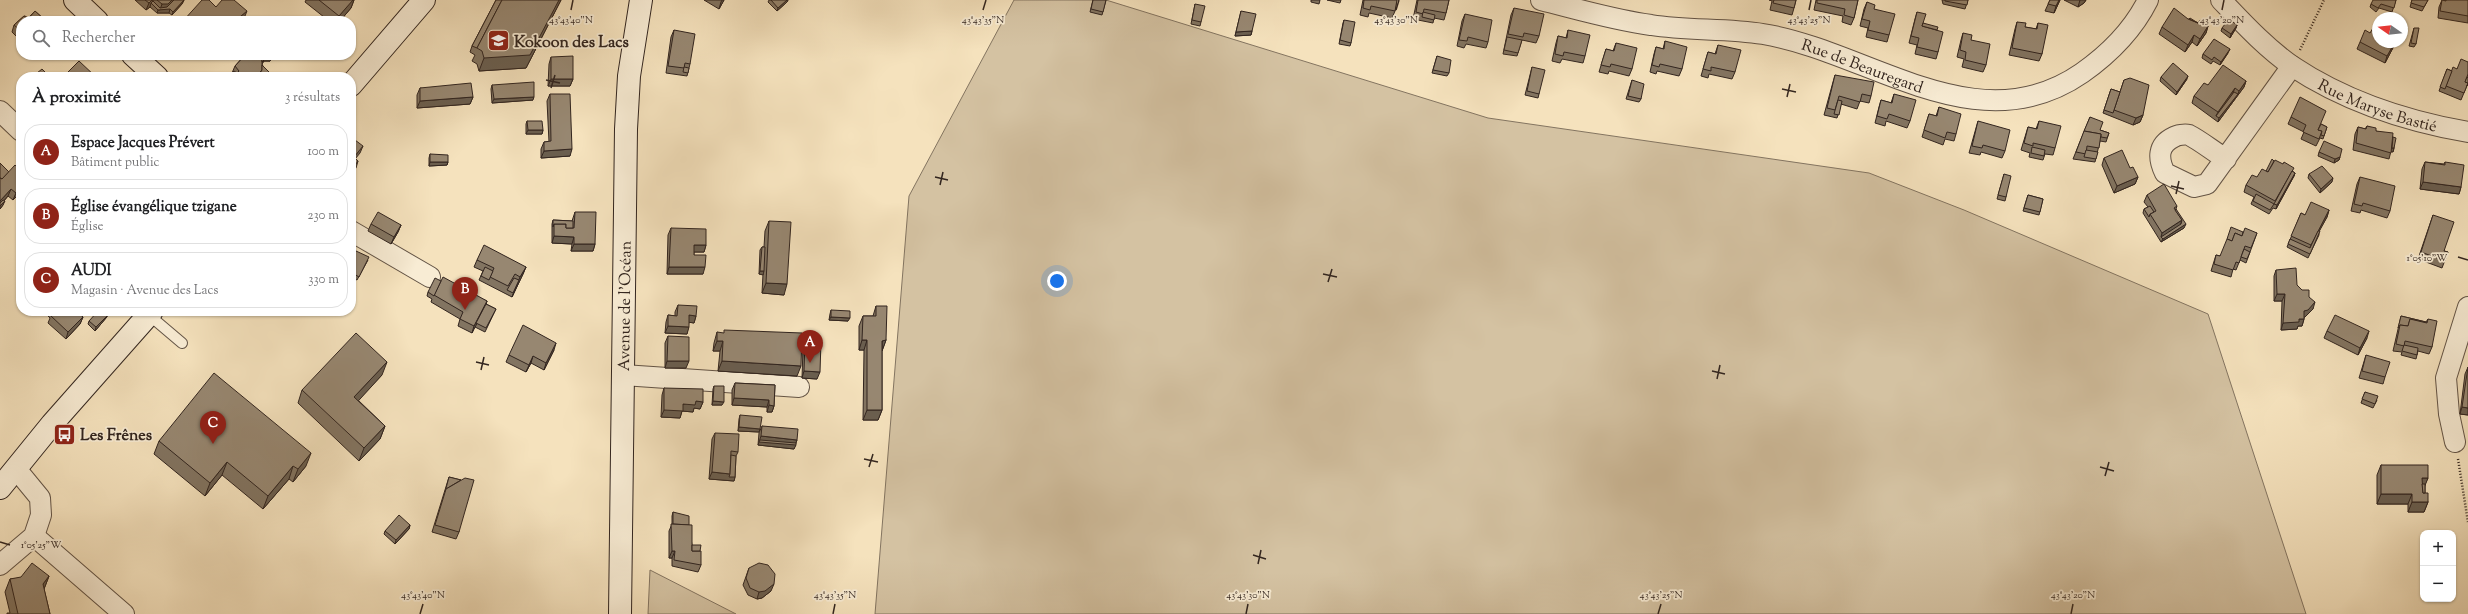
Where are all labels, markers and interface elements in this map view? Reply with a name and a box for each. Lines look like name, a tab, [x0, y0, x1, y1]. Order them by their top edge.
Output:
north arrow	[2372, 12, 2408, 48]
text: 43°43'40"N	[549, 13, 593, 28]
text: 43°43'35"N	[962, 13, 1004, 28]
text: 43°43'30"N	[1374, 13, 1418, 28]
text: 43°43'25"N	[1788, 13, 1830, 28]
text: 43°43'20"N	[2200, 13, 2244, 28]
search box	[16, 16, 356, 60]
icon: search	[30, 27, 52, 49]
text: Rechercher	[62, 28, 135, 49]
school or university icon: Kokoon des Lacs	[485, 28, 511, 54]
place label: Kokoon des Lacs	[514, 32, 629, 55]
street label: Rue de Beauregard	[1798, 35, 1926, 101]
street label: Rue Maryse Bastié	[2313, 75, 2439, 139]
text: À proximité	[32, 86, 121, 110]
text: 3 résultats	[285, 89, 340, 107]
text: Espace Jacques Prévert	[71, 133, 215, 154]
text: A	[41, 143, 51, 161]
text: 100 m	[307, 143, 339, 161]
text: Bâtiment public	[71, 154, 159, 172]
text: Église évangélique tzigane	[71, 197, 237, 218]
text: B	[42, 207, 50, 225]
text: 230 m	[307, 207, 339, 225]
text: Église	[71, 218, 104, 236]
street label: Avenue de l'Océan	[614, 240, 639, 371]
text: 1°05'10"W	[2407, 251, 2447, 266]
text: AUDI	[71, 261, 111, 282]
text: C	[41, 271, 51, 289]
text: 330 m	[308, 271, 339, 289]
your location	[1047, 271, 1067, 291]
pin: B	[452, 277, 478, 310]
text: Magasin · Avenue des Lacs	[71, 282, 218, 300]
pin: A	[797, 330, 823, 363]
pin: C	[200, 411, 226, 444]
bus stop icon: Les Frênes	[52, 421, 78, 447]
place label: Les Frênes	[80, 425, 152, 448]
map controls	[2420, 530, 2456, 602]
button: +	[2420, 530, 2456, 566]
text: 1°05'25"W	[21, 538, 61, 553]
button: −	[2420, 566, 2456, 602]
text: 43°43'40"N	[401, 588, 445, 603]
text: 43°43'35"N	[814, 588, 856, 603]
text: 43°43'30"N	[1226, 588, 1270, 603]
text: 43°43'25"N	[1640, 588, 1682, 603]
text: 43°43'20"N	[2051, 588, 2095, 603]

